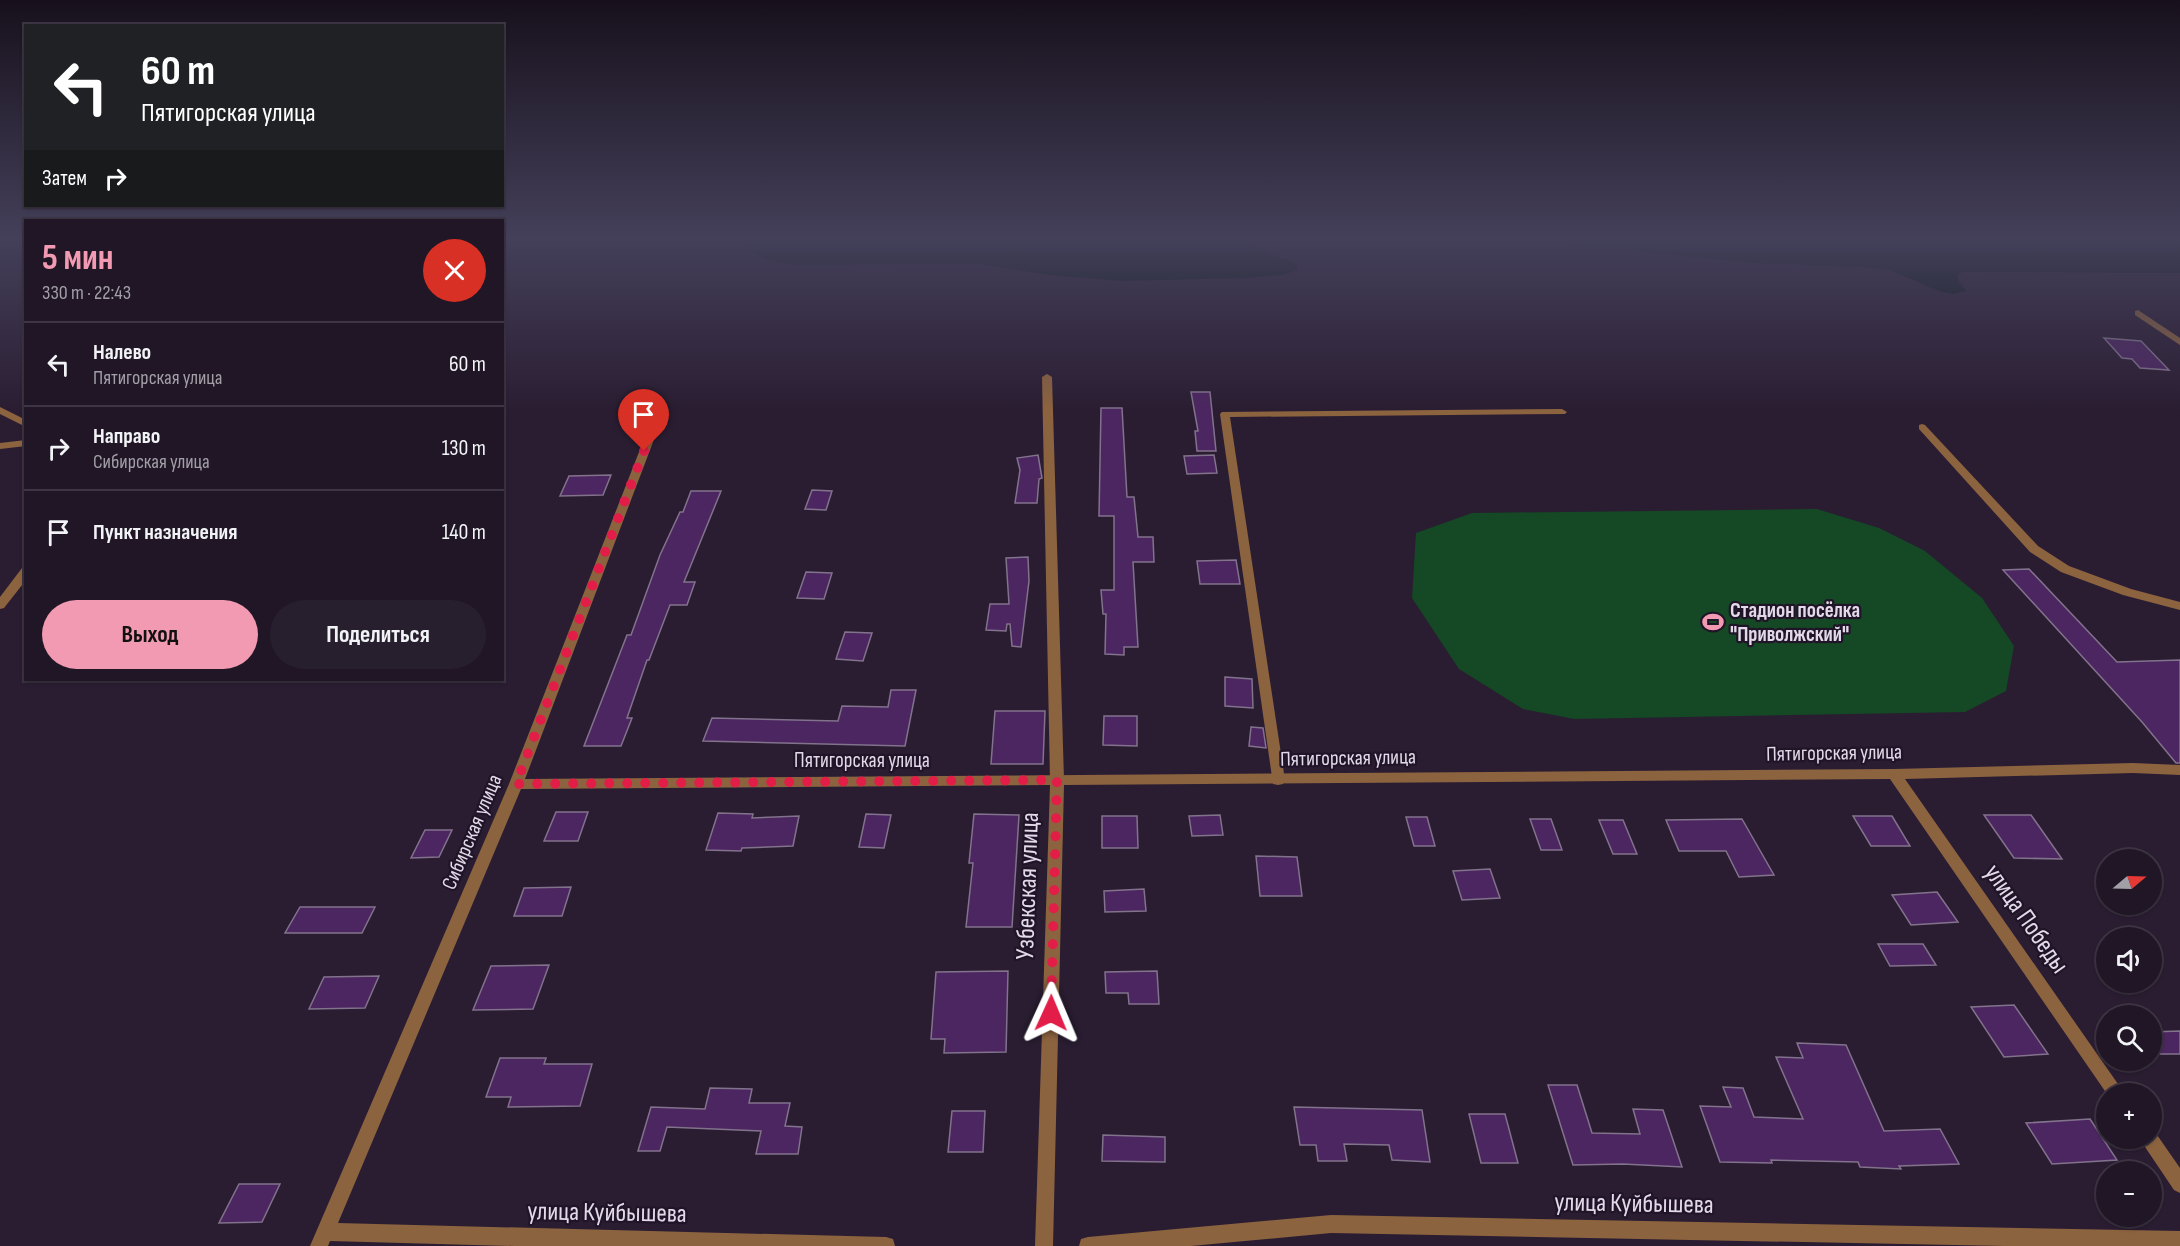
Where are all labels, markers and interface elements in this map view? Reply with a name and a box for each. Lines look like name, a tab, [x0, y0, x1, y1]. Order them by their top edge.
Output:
text: 60 m	[141, 46, 215, 97]
icon: left	[42, 48, 120, 126]
text: Пятигорская улица	[141, 97, 316, 129]
icon: right	[99, 162, 132, 195]
text: Затем	[42, 165, 87, 192]
text: 5 мин	[42, 237, 113, 280]
button: close	[423, 239, 486, 302]
text: 330 m · 22:43	[42, 281, 131, 305]
text: Налево	[93, 339, 151, 366]
icon: left	[42, 348, 75, 381]
text: 60 m	[449, 351, 486, 378]
text: Пятигорская улица	[93, 366, 222, 390]
pin	[618, 389, 669, 451]
icon: arrive	[627, 398, 660, 431]
text: Направо	[93, 423, 160, 450]
icon: right	[42, 432, 75, 465]
text: 130 m	[442, 435, 486, 462]
text: Сибирская улица	[93, 450, 210, 474]
icon: arrive	[42, 516, 75, 549]
text: Пункт назначения	[93, 519, 237, 546]
text: 140 m	[442, 519, 486, 546]
place label: Стадион посёлка "Приволжский"	[1730, 598, 1860, 647]
button: Выход	[42, 600, 258, 669]
button: Поделиться	[270, 600, 486, 669]
sports icon: Стадион посёлка "Приволжский"	[1701, 610, 1725, 634]
street label: Пятигорская улица	[1766, 739, 1902, 767]
street label: Пятигорская улица	[1280, 744, 1416, 772]
street label: Пятигорская улица	[794, 748, 930, 773]
street label: Сибирская улица	[437, 771, 507, 893]
street label: Узбекская улица	[1010, 812, 1046, 960]
north arrow	[2096, 849, 2162, 915]
map controls	[2096, 849, 2162, 1227]
street label: улица Победы	[1977, 858, 2075, 980]
button: sound	[2096, 927, 2162, 993]
position arrow	[1019, 981, 1083, 1045]
button: search	[2096, 1005, 2162, 1071]
button: +	[2096, 1083, 2162, 1149]
button: −	[2096, 1161, 2162, 1227]
street label: улица Куйбышева	[1554, 1187, 1714, 1221]
street label: улица Куйбышева	[527, 1196, 687, 1230]

